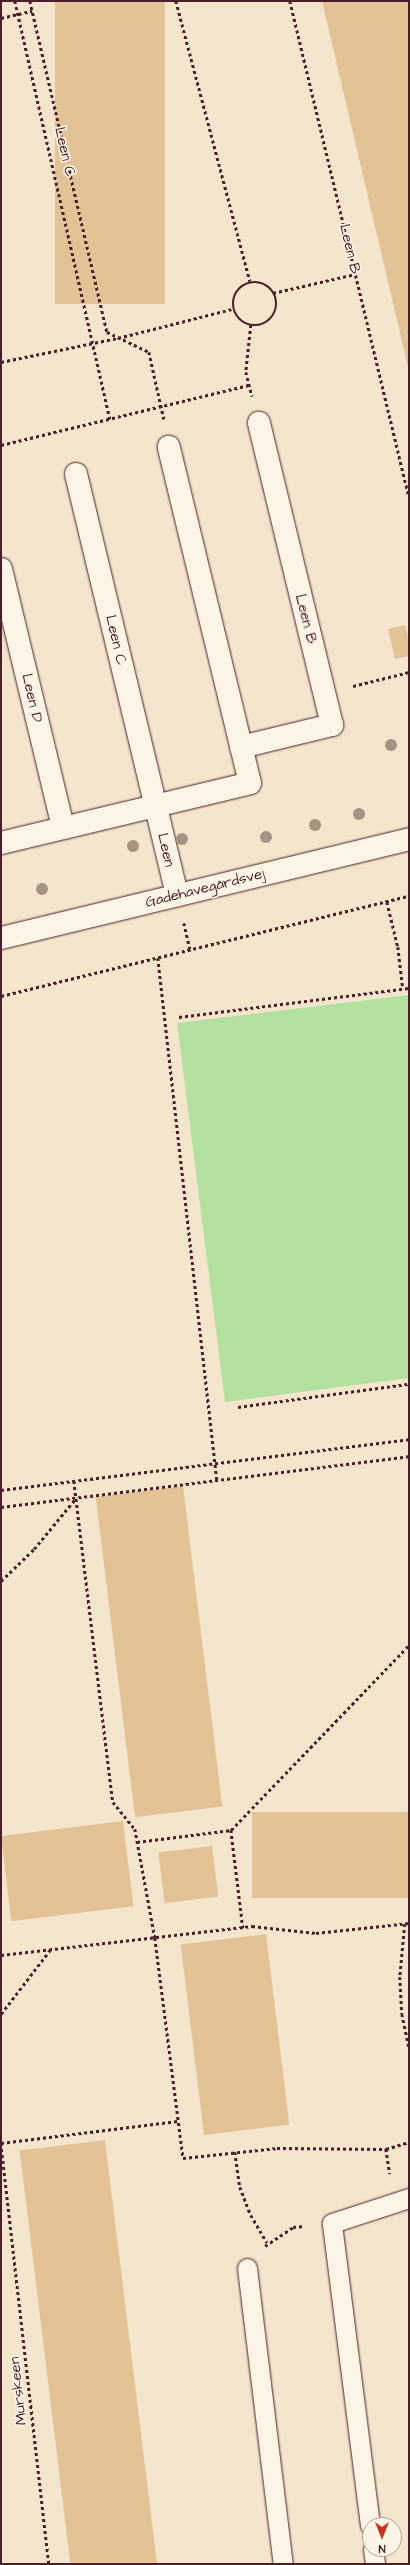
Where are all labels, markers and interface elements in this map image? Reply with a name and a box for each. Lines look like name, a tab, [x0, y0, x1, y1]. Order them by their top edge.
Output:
street label: Leen C	[51, 125, 79, 179]
street label: Leen B	[336, 222, 364, 276]
street label: Leen B	[291, 592, 321, 646]
street label: Leen C	[102, 613, 130, 667]
street label: Leen D	[18, 672, 46, 724]
street label: Leen	[153, 831, 179, 869]
street label: Gadehavegårdsvej	[144, 864, 266, 912]
street label: Murskeen	[5, 2356, 31, 2426]
north arrow	[362, 2517, 402, 2557]
text: N	[379, 2541, 385, 2556]

